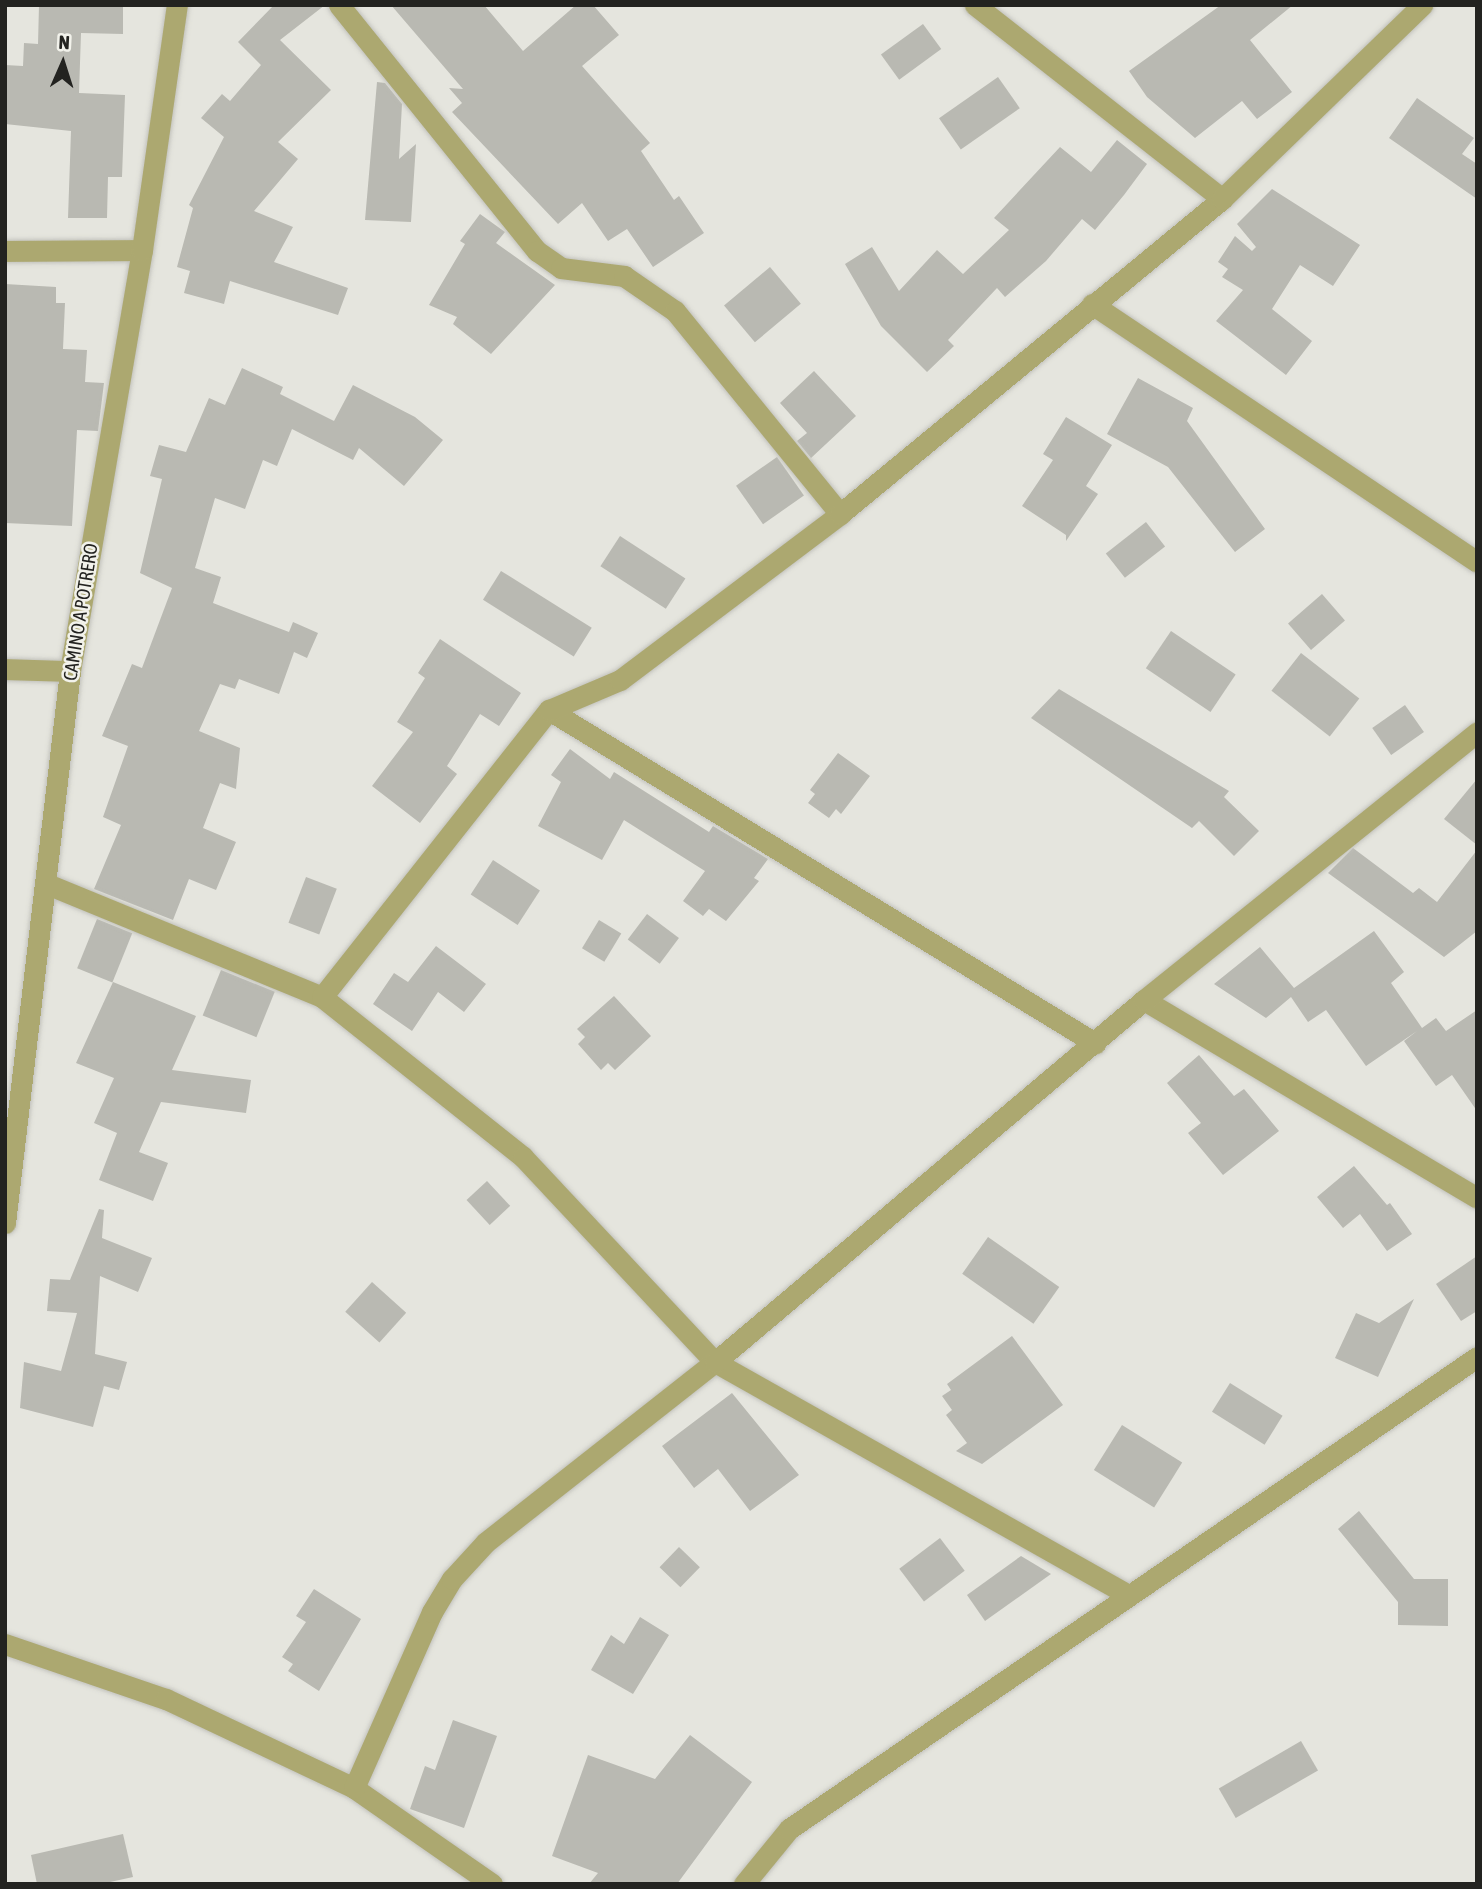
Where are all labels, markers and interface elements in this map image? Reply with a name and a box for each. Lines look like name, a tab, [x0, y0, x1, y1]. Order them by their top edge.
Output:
north arrow	[28, 28, 98, 98]
text: N	[58, 31, 70, 53]
street label: CAMINO A POTRERO	[59, 542, 103, 682]

